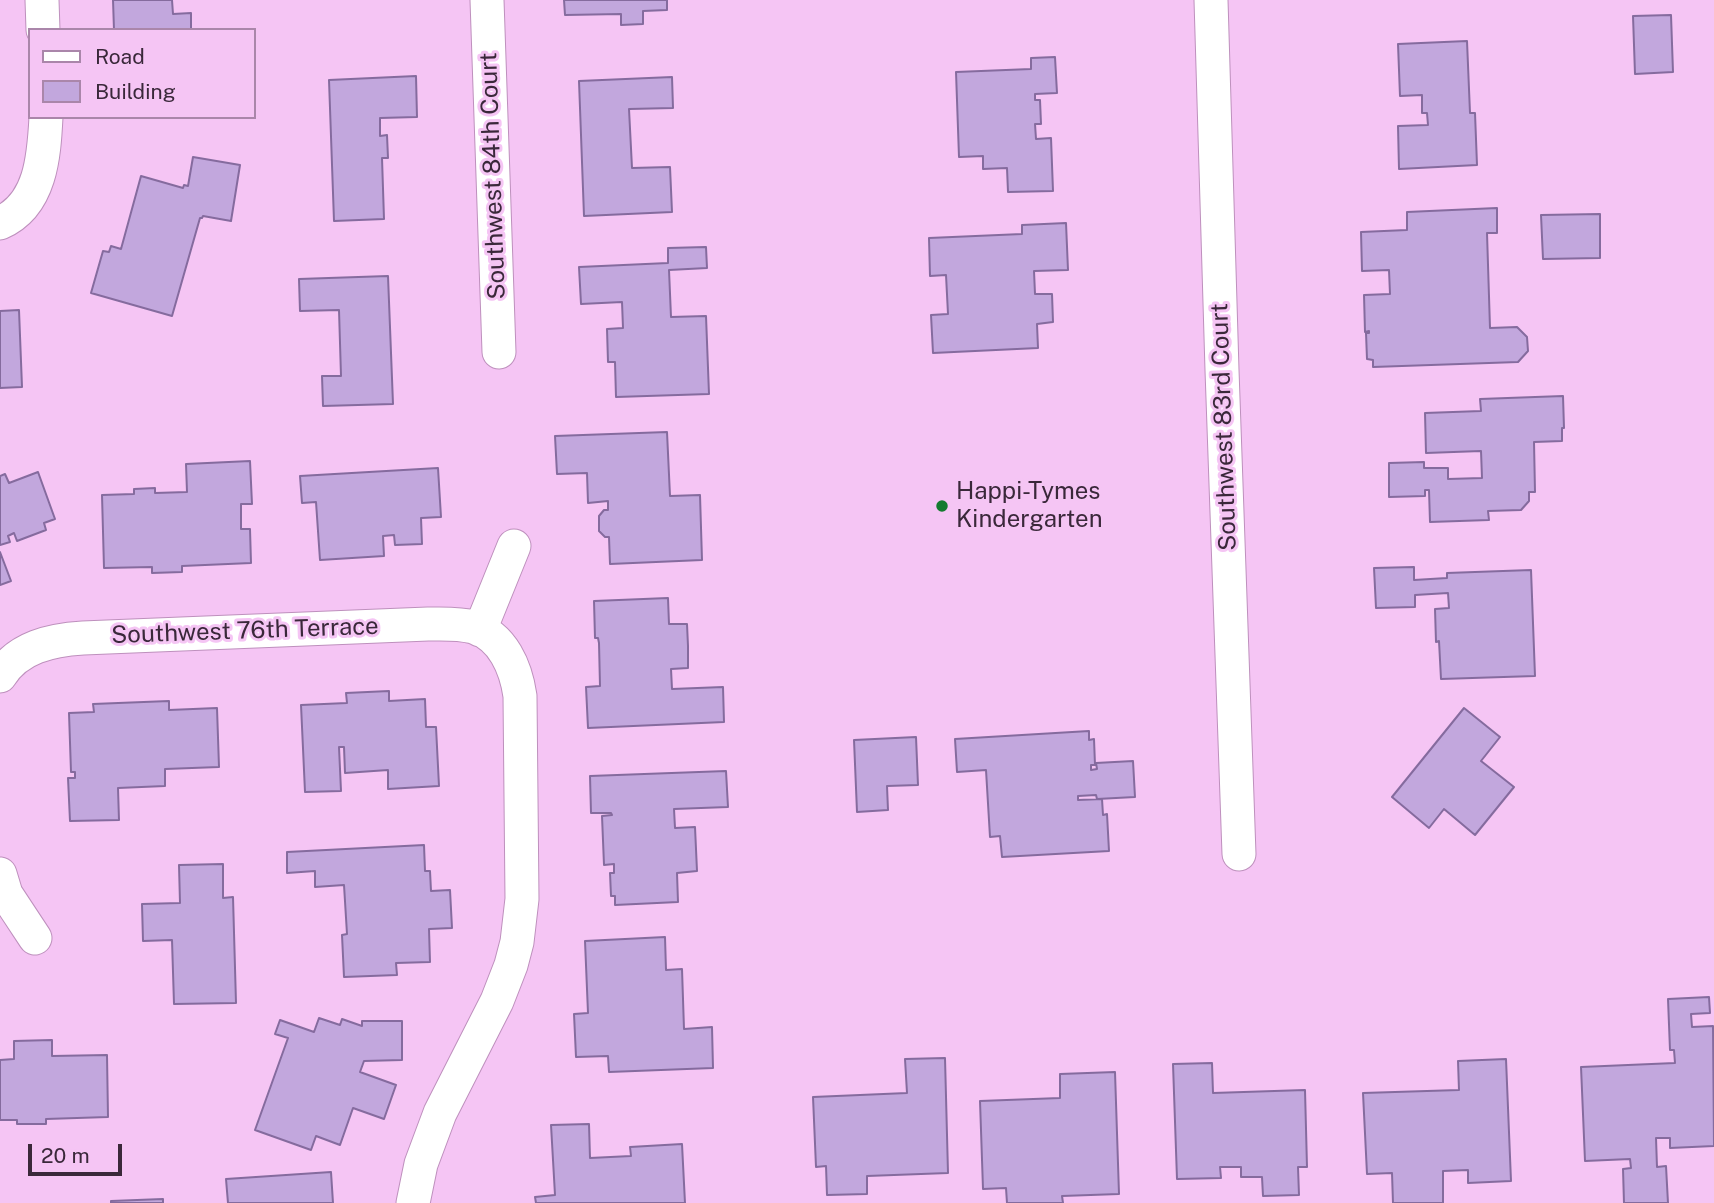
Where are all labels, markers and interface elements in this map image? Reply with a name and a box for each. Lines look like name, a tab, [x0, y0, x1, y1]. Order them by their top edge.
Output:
legend	[28, 28, 256, 119]
text: Road	[95, 44, 145, 69]
street label: Southwest 84th Court	[474, 52, 512, 300]
text: Building	[95, 79, 176, 104]
street label: Southwest 83rd Court	[1205, 303, 1243, 551]
place label: Happi-Tymes Kindergarten	[956, 478, 1103, 534]
marker: Happi-Tymes Kindergarten	[934, 498, 950, 514]
street label: Southwest 76th Terrace	[111, 612, 379, 650]
scale bar	[32, 1130, 126, 1174]
text: 20 m	[41, 1143, 90, 1168]

